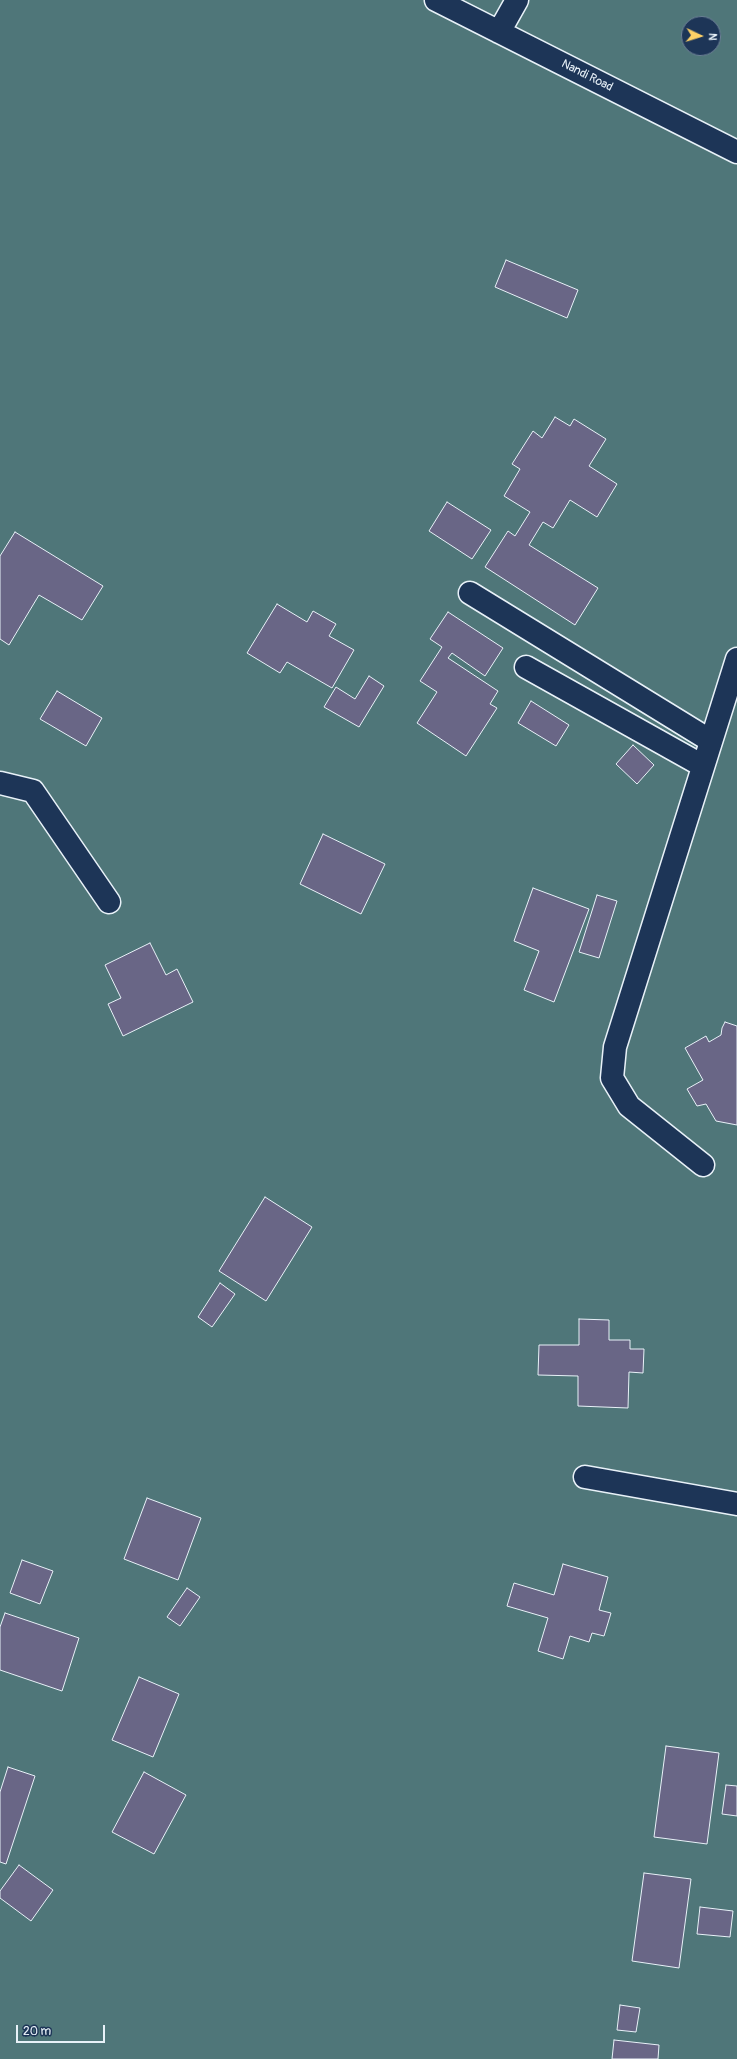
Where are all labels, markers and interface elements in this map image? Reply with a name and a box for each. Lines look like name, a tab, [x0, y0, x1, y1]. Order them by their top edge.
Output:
north arrow	[681, 16, 721, 56]
text: N	[706, 33, 719, 41]
street label: Nandi Road	[559, 57, 615, 95]
scale bar	[18, 2017, 107, 2043]
text: 20 m	[23, 2024, 51, 2039]

